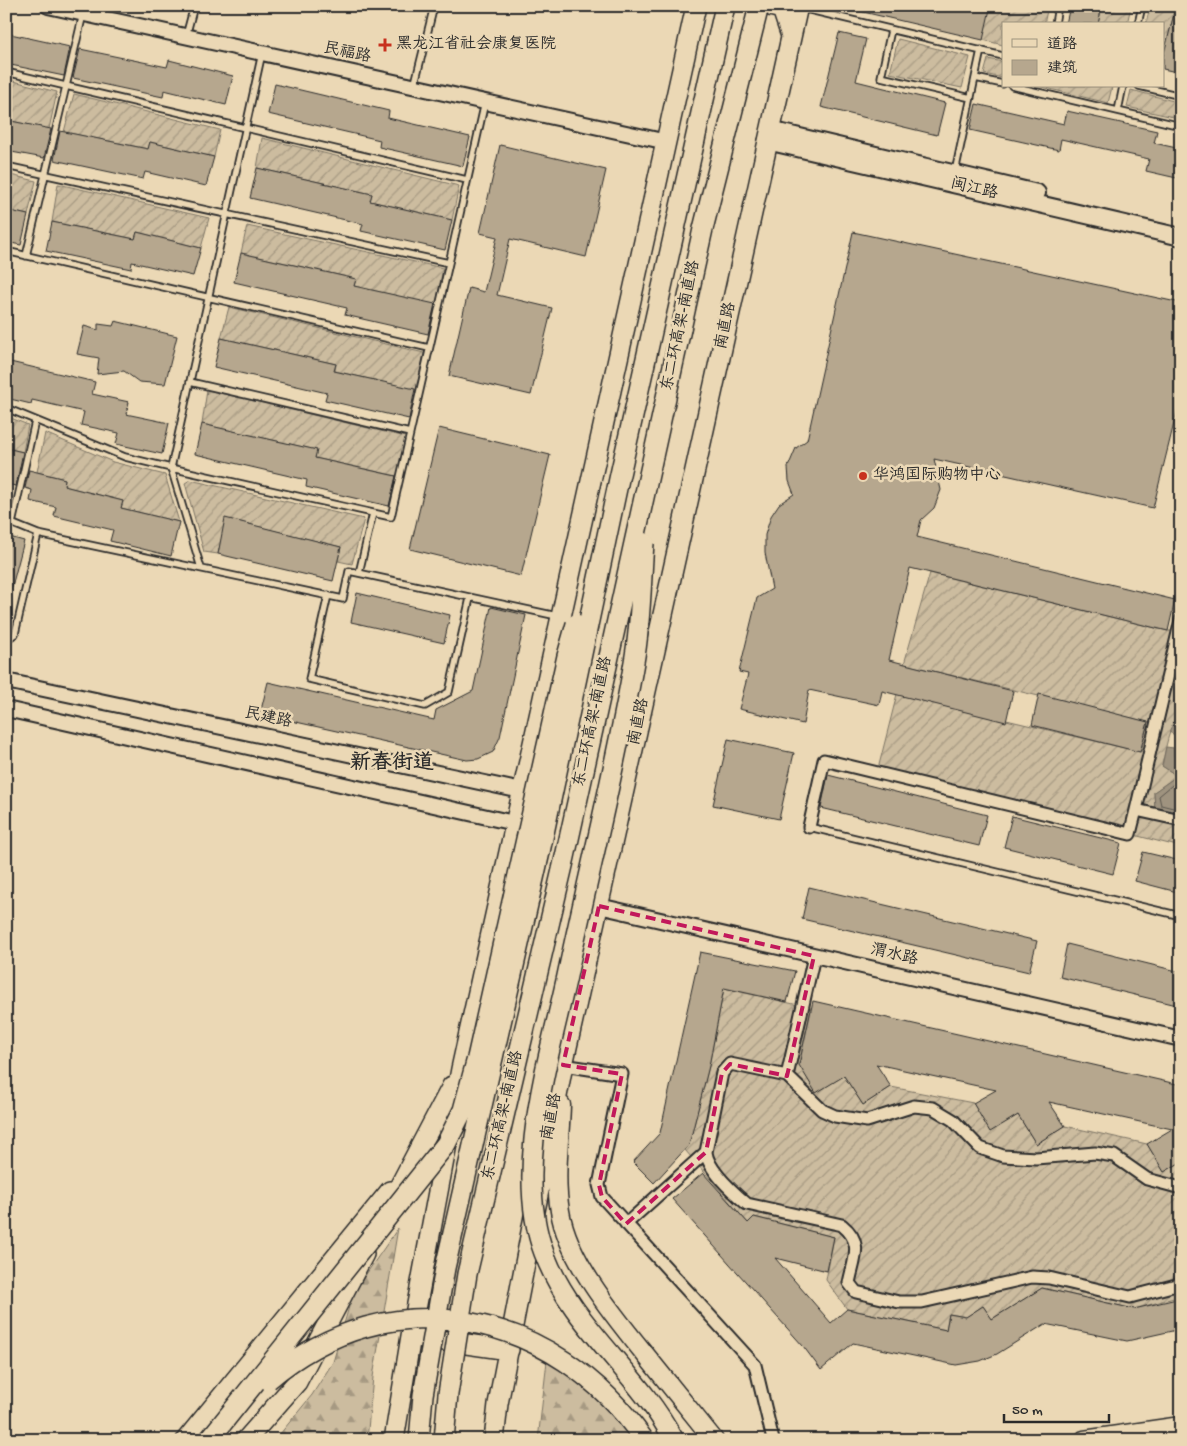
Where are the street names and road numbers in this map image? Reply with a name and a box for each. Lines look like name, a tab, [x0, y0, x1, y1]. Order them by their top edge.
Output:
street label: 民福路	[322, 38, 373, 68]
street label: 闽江路	[948, 173, 1000, 205]
street label: 东二环高架-南直路	[657, 259, 705, 393]
street label: 南直路	[711, 300, 741, 351]
street label: 东二环高架-南直路	[569, 655, 617, 789]
street label: 南直路	[624, 696, 654, 747]
street label: 民建路	[243, 703, 294, 733]
street label: 渭水路	[868, 939, 920, 971]
street label: 东二环高架-南直路	[478, 1049, 528, 1183]
street label: 南直路	[537, 1091, 567, 1142]

